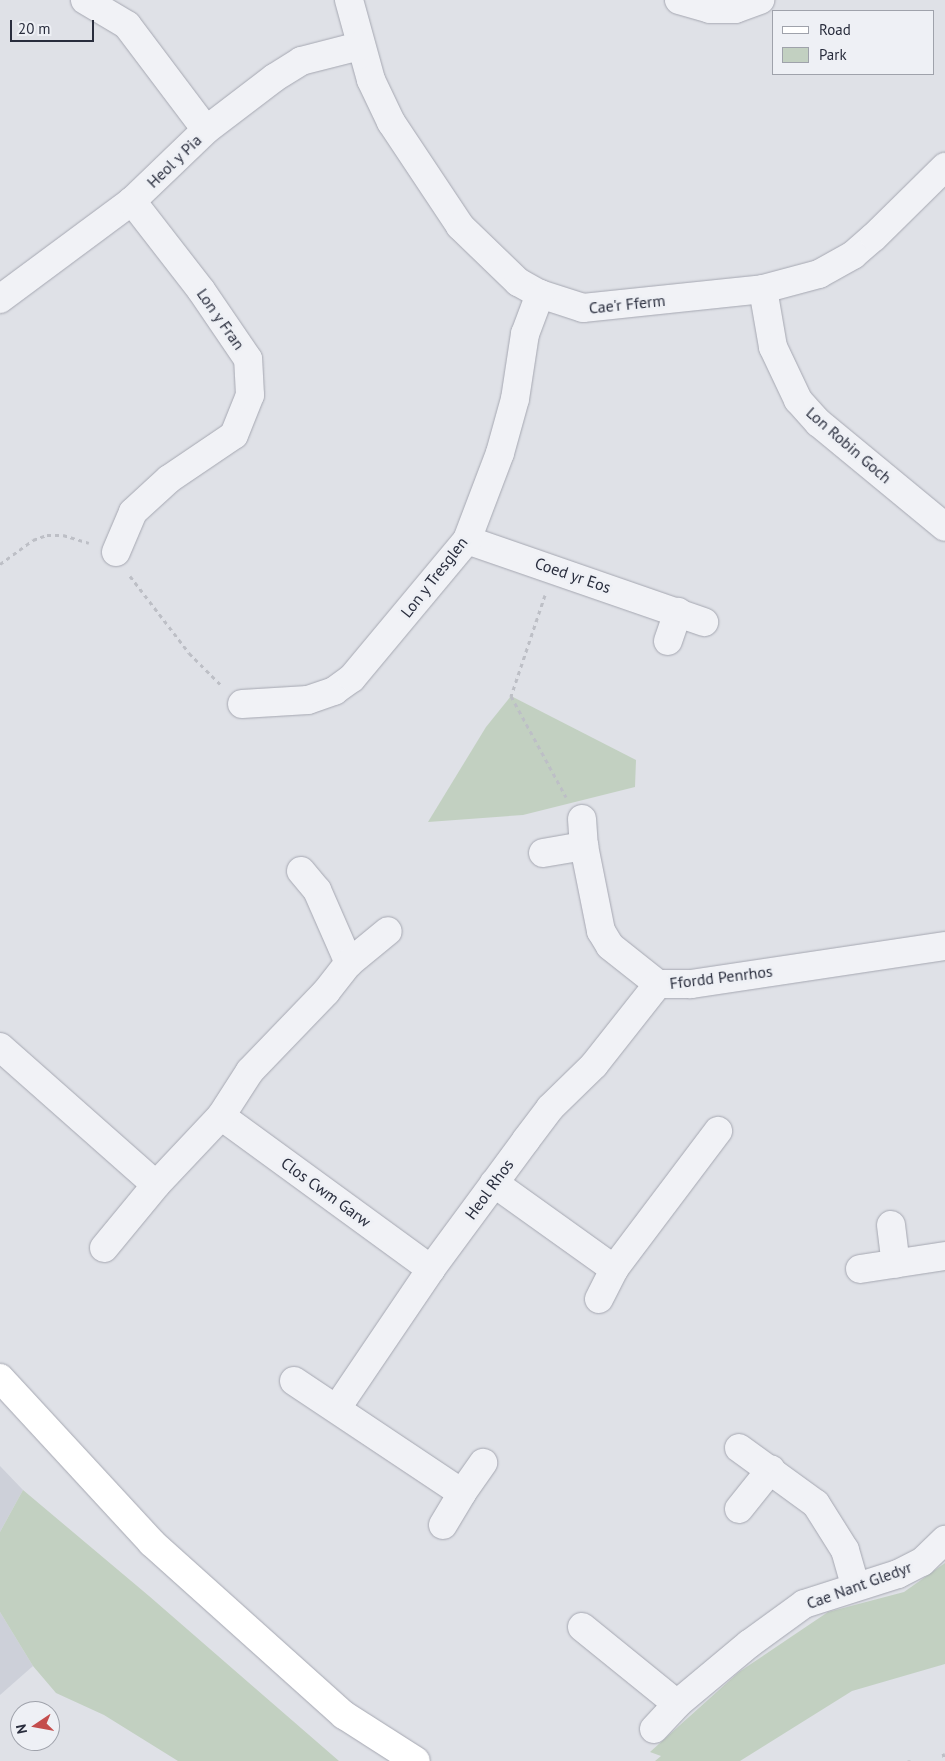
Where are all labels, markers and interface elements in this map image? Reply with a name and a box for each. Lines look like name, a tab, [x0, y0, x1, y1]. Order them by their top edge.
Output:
scale bar	[12, 10, 96, 42]
legend	[772, 10, 935, 75]
text: 20 m	[18, 19, 51, 38]
text: Road	[819, 20, 851, 39]
text: Park	[819, 45, 847, 64]
street label: Heol y Pia	[142, 130, 206, 192]
street label: Lon y Fran	[193, 284, 249, 354]
street label: Cae'r Fferm	[588, 290, 666, 318]
street label: Lon Robin Goch	[802, 403, 896, 487]
street label: Lon y Tresglen	[396, 532, 472, 622]
street label: Coed yr Eos	[532, 553, 614, 597]
street label: Ffordd Penrhos	[668, 961, 774, 993]
street label: Clos Cwm Garw	[278, 1153, 374, 1231]
street label: Heol Rhos	[461, 1155, 517, 1223]
street label: Cae Nant Gledyr	[804, 1557, 914, 1613]
north arrow	[10, 1701, 60, 1751]
text: N	[12, 1723, 31, 1735]

